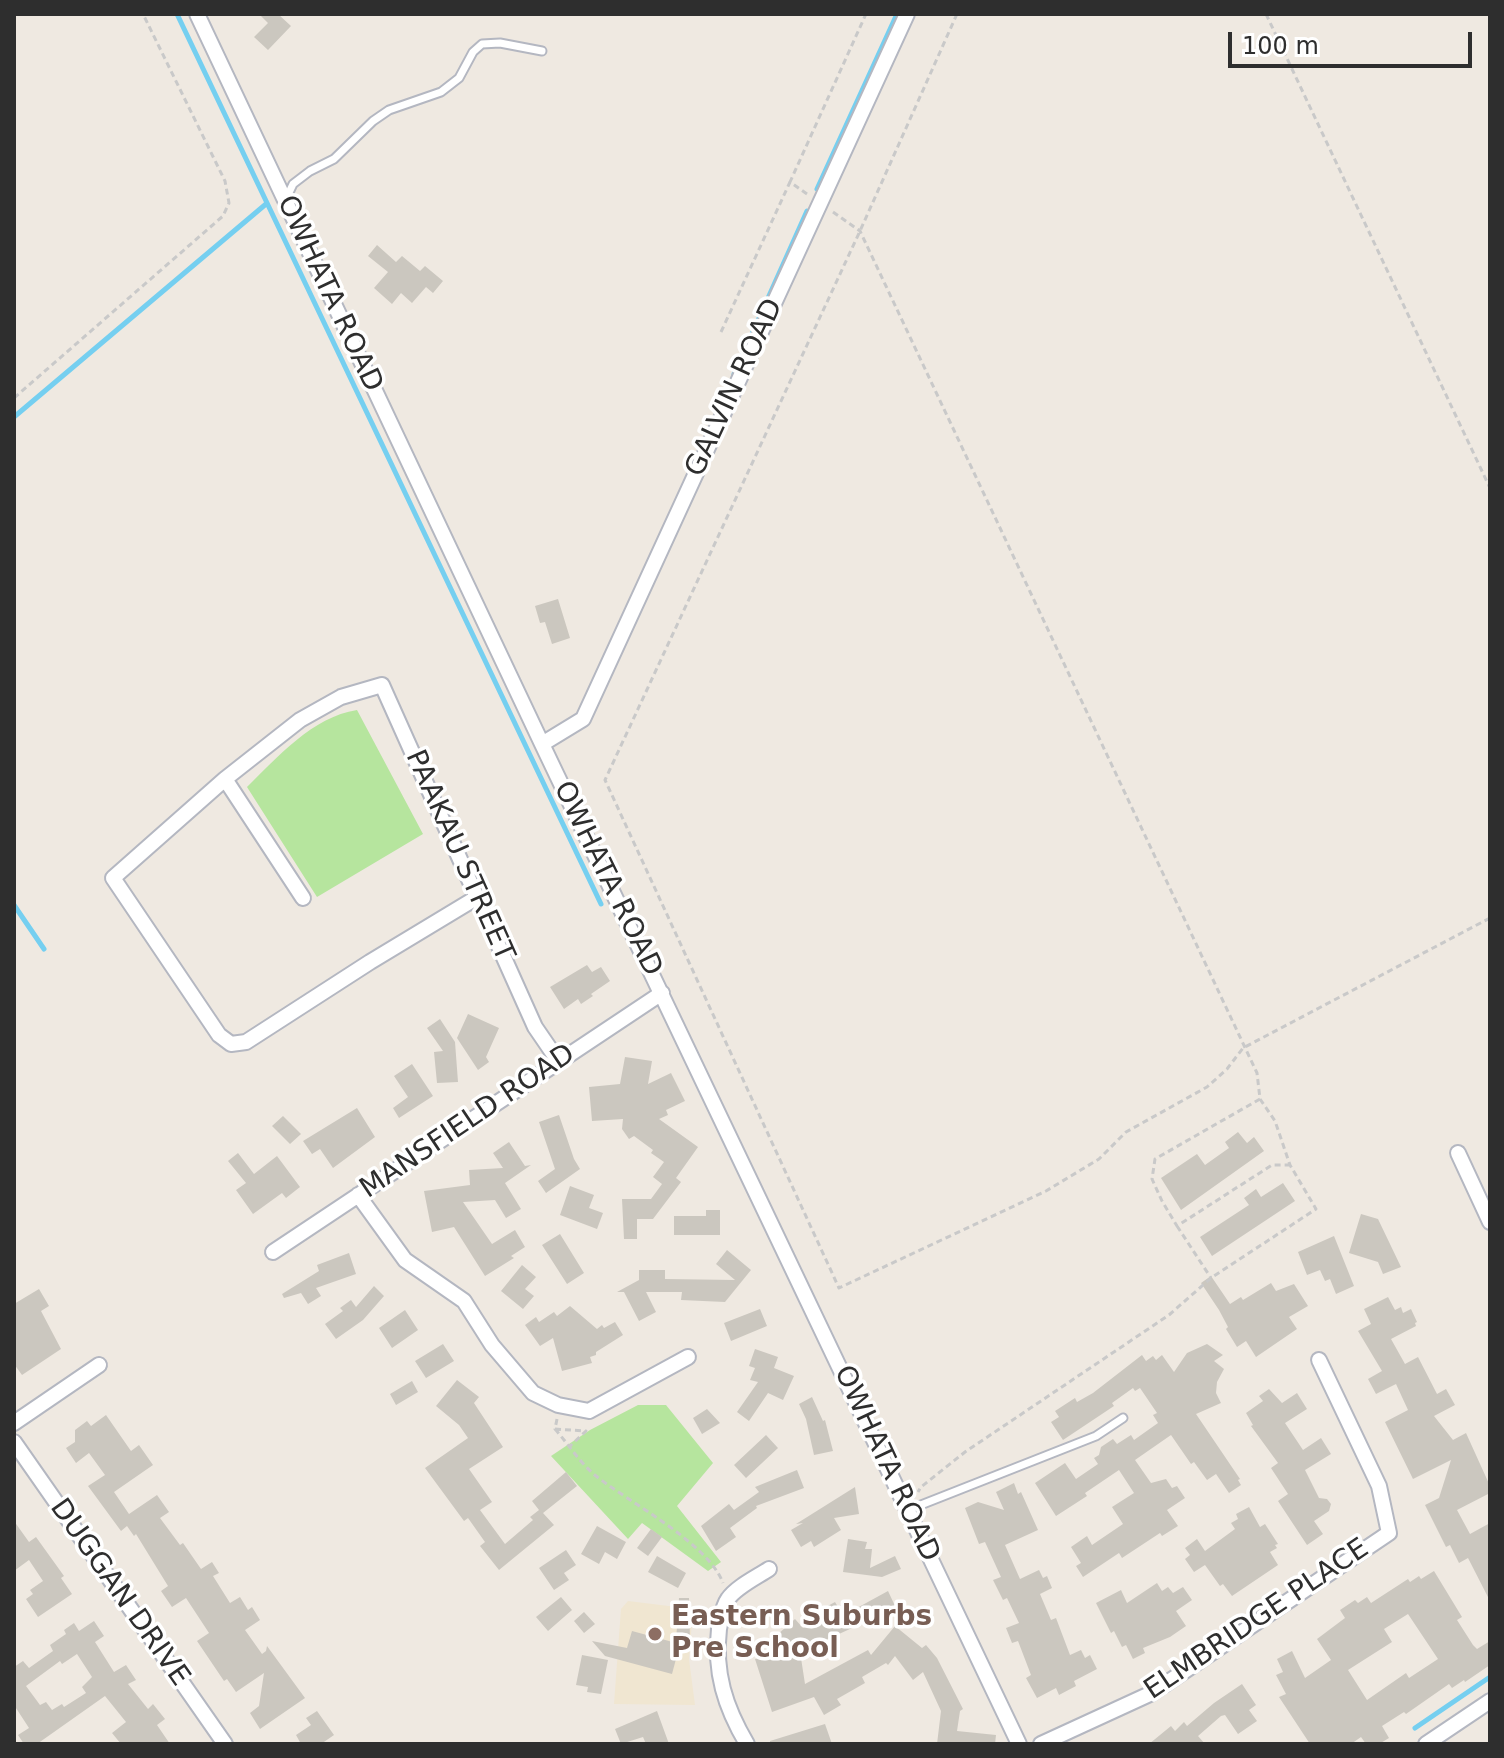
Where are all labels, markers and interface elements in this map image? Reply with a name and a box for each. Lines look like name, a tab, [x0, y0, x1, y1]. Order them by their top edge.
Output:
scale bar	[1232, 16, 1476, 66]
text: 100 m	[1242, 32, 1319, 60]
street label: OWHATA ROAD	[269, 191, 389, 397]
street label: GALVIN ROAD	[679, 294, 791, 482]
street label: PAAKAU STREET	[397, 745, 521, 967]
street label: OWHATA ROAD	[545, 776, 669, 982]
street label: MANSFIELD ROAD	[354, 1038, 582, 1206]
street label: OWHATA ROAD	[826, 1361, 946, 1567]
street label: DUGGAN DRIVE	[42, 1493, 196, 1693]
street label: ELMBRIDGE PLACE	[1138, 1532, 1376, 1708]
place label: Eastern Suburbs Pre School	[671, 1601, 932, 1667]
marker: Eastern Suburbs Pre School	[646, 1625, 664, 1643]

